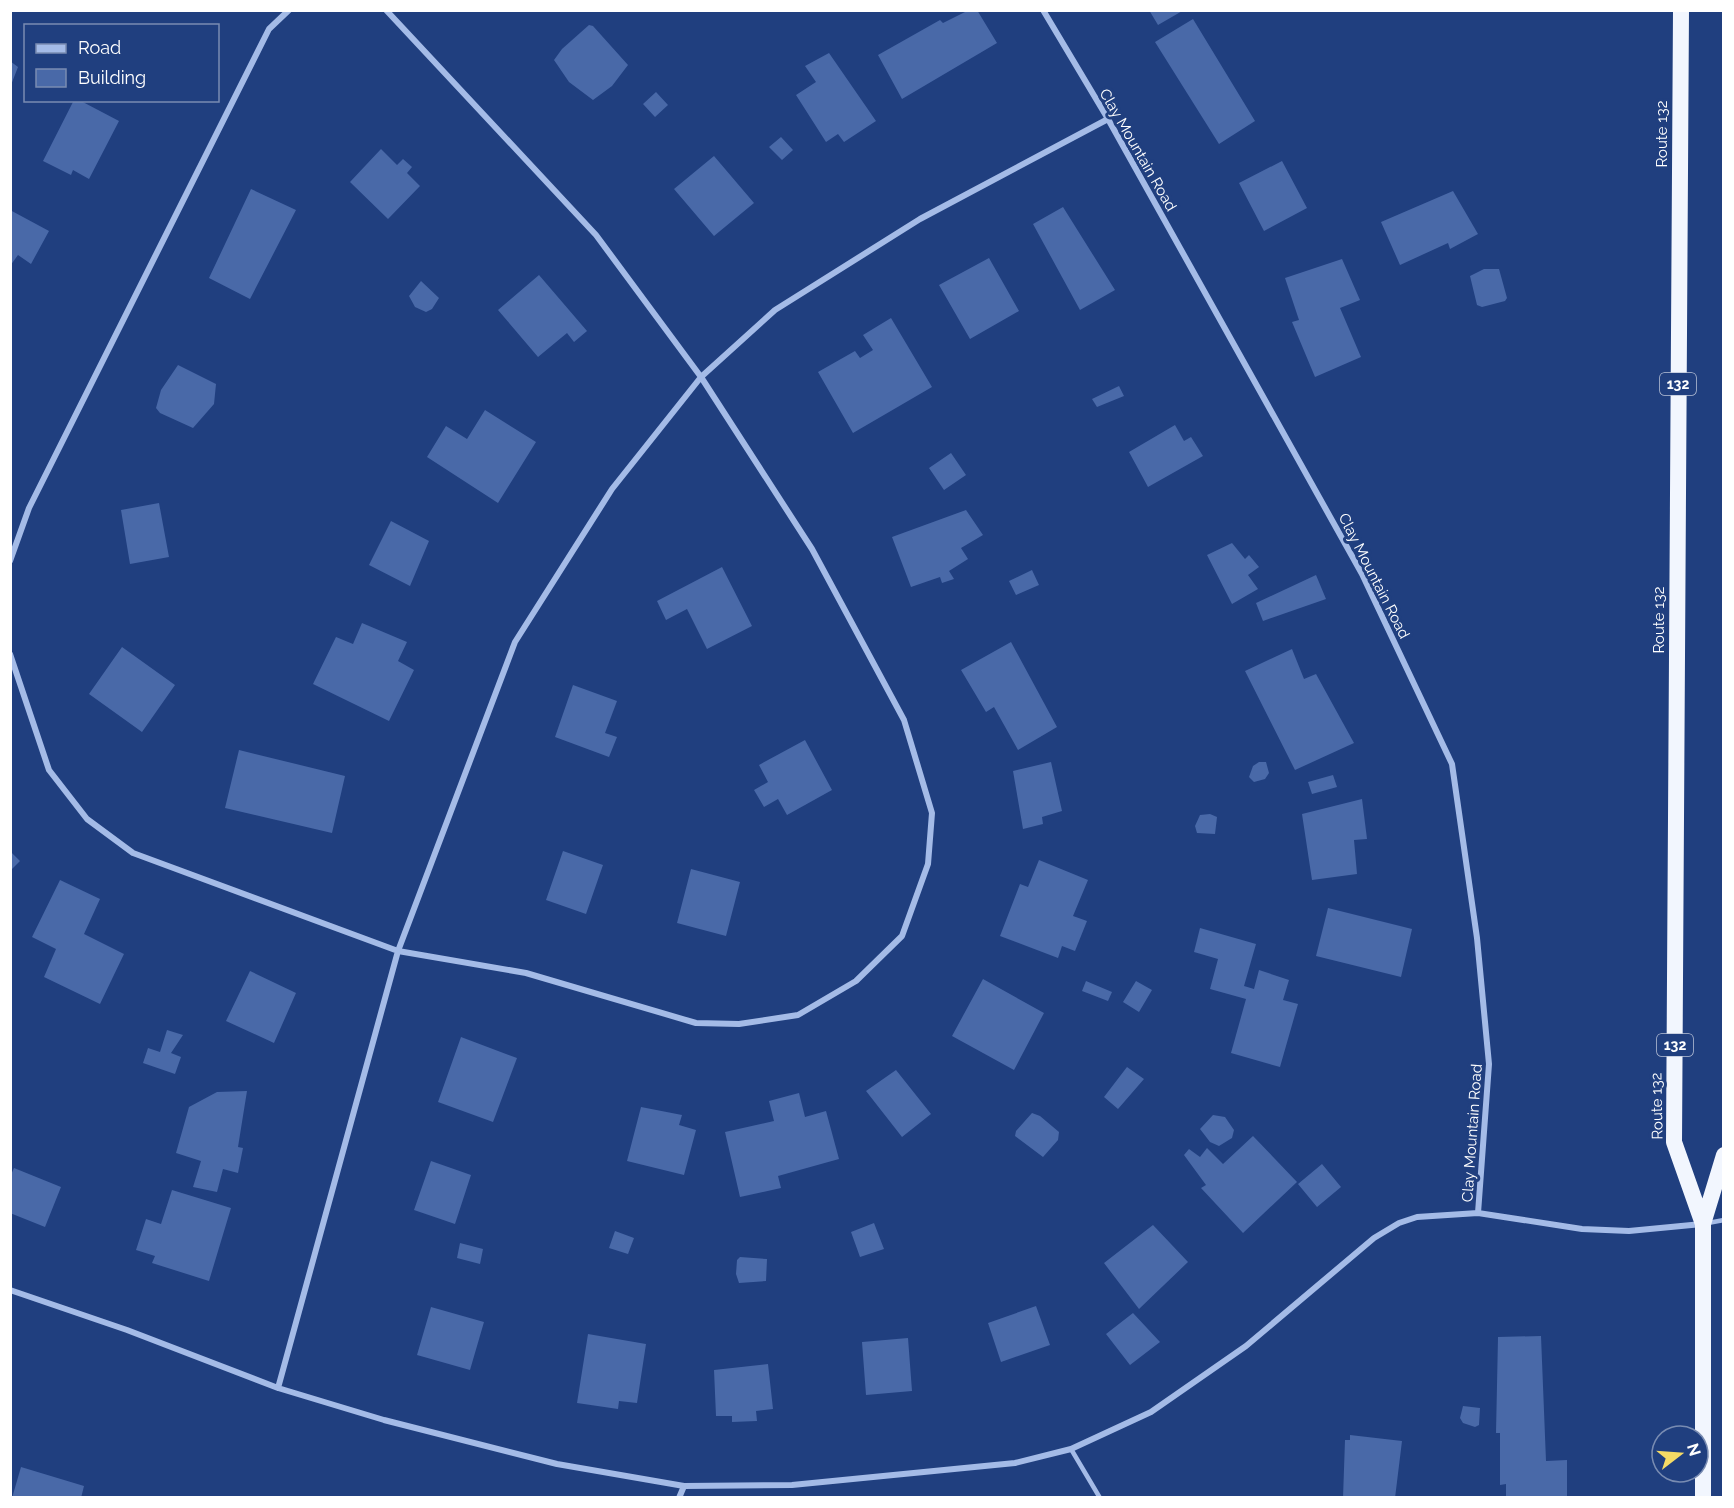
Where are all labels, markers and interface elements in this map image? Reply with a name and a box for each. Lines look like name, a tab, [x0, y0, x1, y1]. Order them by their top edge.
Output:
legend	[24, 24, 219, 102]
text: Road	[78, 37, 121, 58]
text: Building	[78, 67, 146, 88]
street label: Clay Mountain Road	[1096, 86, 1180, 214]
street label: Route 132	[1653, 100, 1671, 168]
road number: 132	[1660, 373, 1696, 395]
street label: Clay Mountain Road	[1335, 510, 1413, 642]
street label: Route 132	[1650, 586, 1668, 654]
road number: 132	[1657, 1034, 1693, 1056]
street label: Clay Mountain Road	[1458, 1063, 1486, 1203]
street label: Route 132	[1647, 1072, 1667, 1140]
north arrow	[1650, 1424, 1710, 1484]
text: N	[1683, 1441, 1705, 1458]

